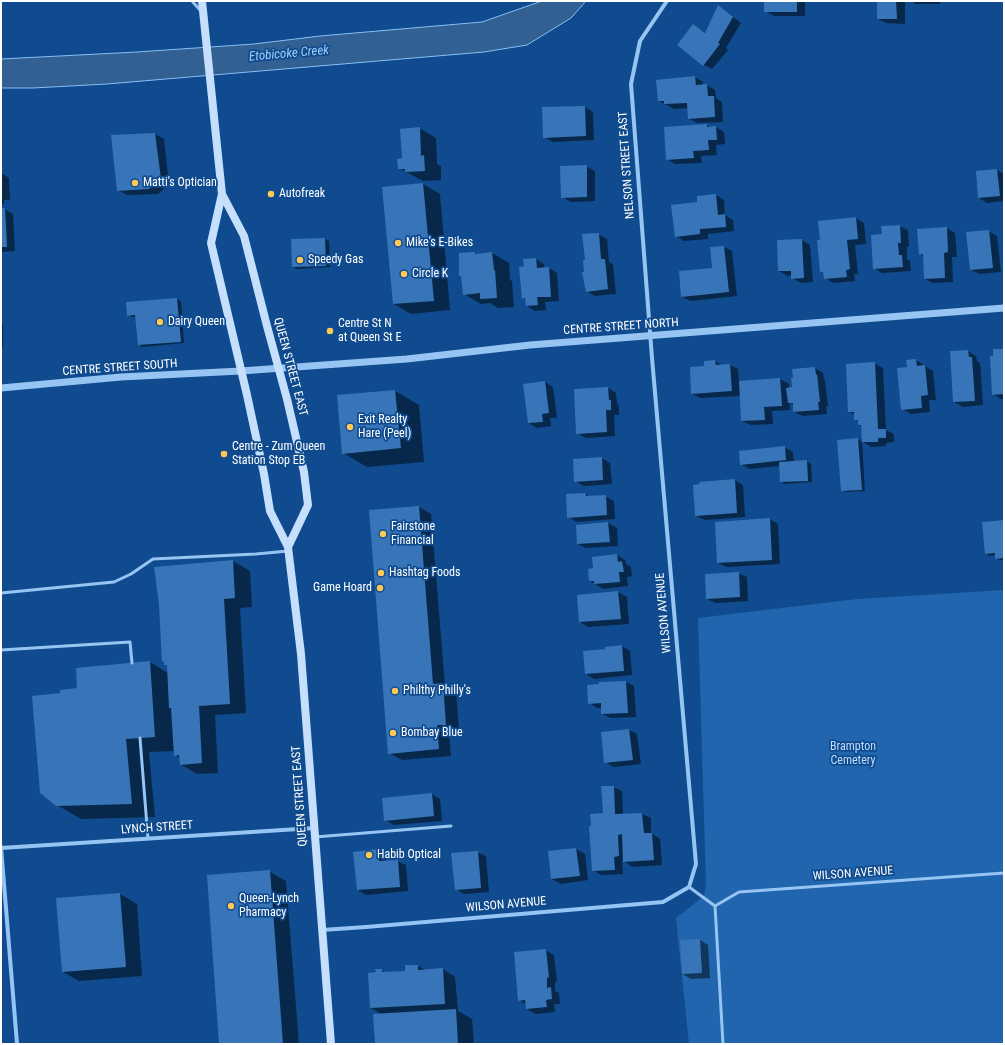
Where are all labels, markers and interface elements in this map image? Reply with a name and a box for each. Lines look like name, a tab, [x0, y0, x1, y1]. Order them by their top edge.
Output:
water label: Etobicoke Creek	[248, 43, 330, 65]
street label: NELSON STREET EAST	[616, 111, 638, 219]
place label: Matti's Optician	[143, 176, 217, 190]
marker: Matti's Optician	[130, 178, 140, 188]
place label: Autofreak	[279, 187, 325, 201]
marker: Autofreak	[266, 189, 276, 199]
place label: Mike's E-Bikes	[406, 236, 473, 250]
marker: Mike's E-Bikes	[393, 238, 403, 248]
place label: Speedy Gas	[308, 253, 363, 267]
marker: Speedy Gas	[295, 255, 305, 265]
place label: Circle K	[412, 267, 448, 281]
marker: Circle K	[399, 269, 409, 279]
place label: Dairy Queen	[168, 315, 225, 329]
street label: QUEEN STREET EAST	[270, 316, 310, 418]
street label: CENTRE STREET NORTH	[563, 316, 679, 338]
marker: Dairy Queen	[155, 317, 165, 327]
place label: Centre St N at Queen St E	[338, 317, 401, 345]
marker: Centre St N at Queen St E	[325, 326, 335, 336]
street label: CENTRE STREET SOUTH	[62, 357, 178, 379]
place label: Exit Realty Hare (Peel)	[358, 413, 411, 441]
marker: Exit Realty Hare (Peel)	[345, 422, 355, 432]
place label: Centre - Zum Queen Station Stop EB	[232, 440, 325, 468]
marker: Centre - Zum Queen Station Stop EB	[219, 449, 229, 459]
place label: Fairstone Financial	[391, 520, 435, 548]
marker: Fairstone Financial	[378, 529, 388, 539]
place label: Hashtag Foods	[389, 566, 461, 580]
marker: Hashtag Foods	[376, 568, 386, 578]
street label: WILSON AVENUE	[653, 572, 675, 654]
place label: Game Hoard	[313, 581, 372, 595]
marker: Game Hoard	[375, 583, 385, 593]
place label: Philthy Philly's	[403, 684, 471, 698]
marker: Philthy Philly's	[390, 686, 400, 696]
place label: Bombay Blue	[401, 726, 463, 740]
marker: Bombay Blue	[388, 728, 398, 738]
park label: Brampton Cemetery	[830, 740, 876, 768]
street label: QUEEN STREET EAST	[289, 745, 311, 847]
street label: LYNCH STREET	[121, 818, 193, 838]
place label: Habib Optical	[377, 848, 441, 862]
marker: Habib Optical	[364, 850, 374, 860]
street label: WILSON AVENUE	[812, 864, 894, 884]
place label: Queen-Lynch Pharmacy	[239, 892, 299, 920]
street label: WILSON AVENUE	[465, 894, 547, 916]
marker: Queen-Lynch Pharmacy	[226, 901, 236, 911]

